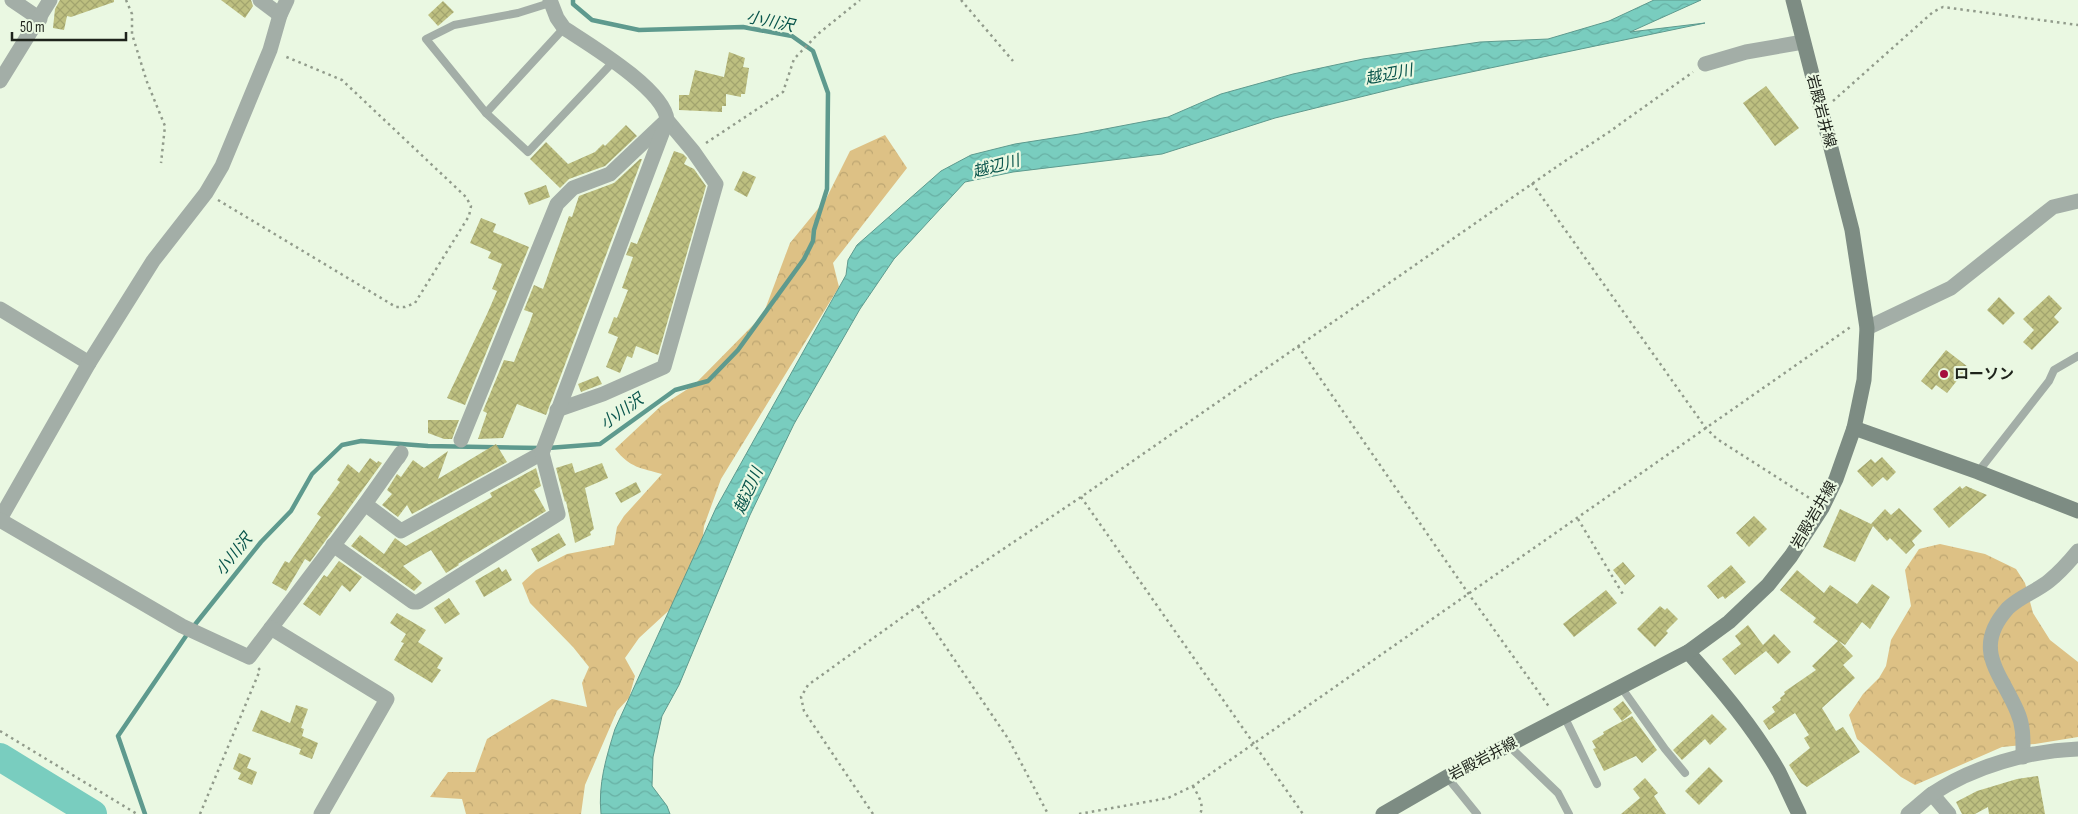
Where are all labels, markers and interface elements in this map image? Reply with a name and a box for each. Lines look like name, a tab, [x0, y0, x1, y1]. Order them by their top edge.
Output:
water label: 小川沢	[745, 8, 797, 37]
scale bar	[12, 10, 126, 42]
text: 50 m	[20, 18, 45, 37]
water label: 越辺川	[1364, 61, 1416, 89]
street label: 岩殿岩井線	[1802, 72, 1840, 150]
water label: 越辺川	[970, 151, 1024, 182]
place label: ローソン	[1954, 365, 2014, 384]
marker: ローソン	[1938, 368, 1950, 380]
water label: 小川沢	[597, 389, 649, 434]
water label: 越辺川	[731, 463, 768, 517]
street label: 岩殿岩井線	[1787, 478, 1841, 552]
water label: 小川沢	[212, 529, 258, 580]
street label: 岩殿岩井線	[1445, 733, 1521, 785]

